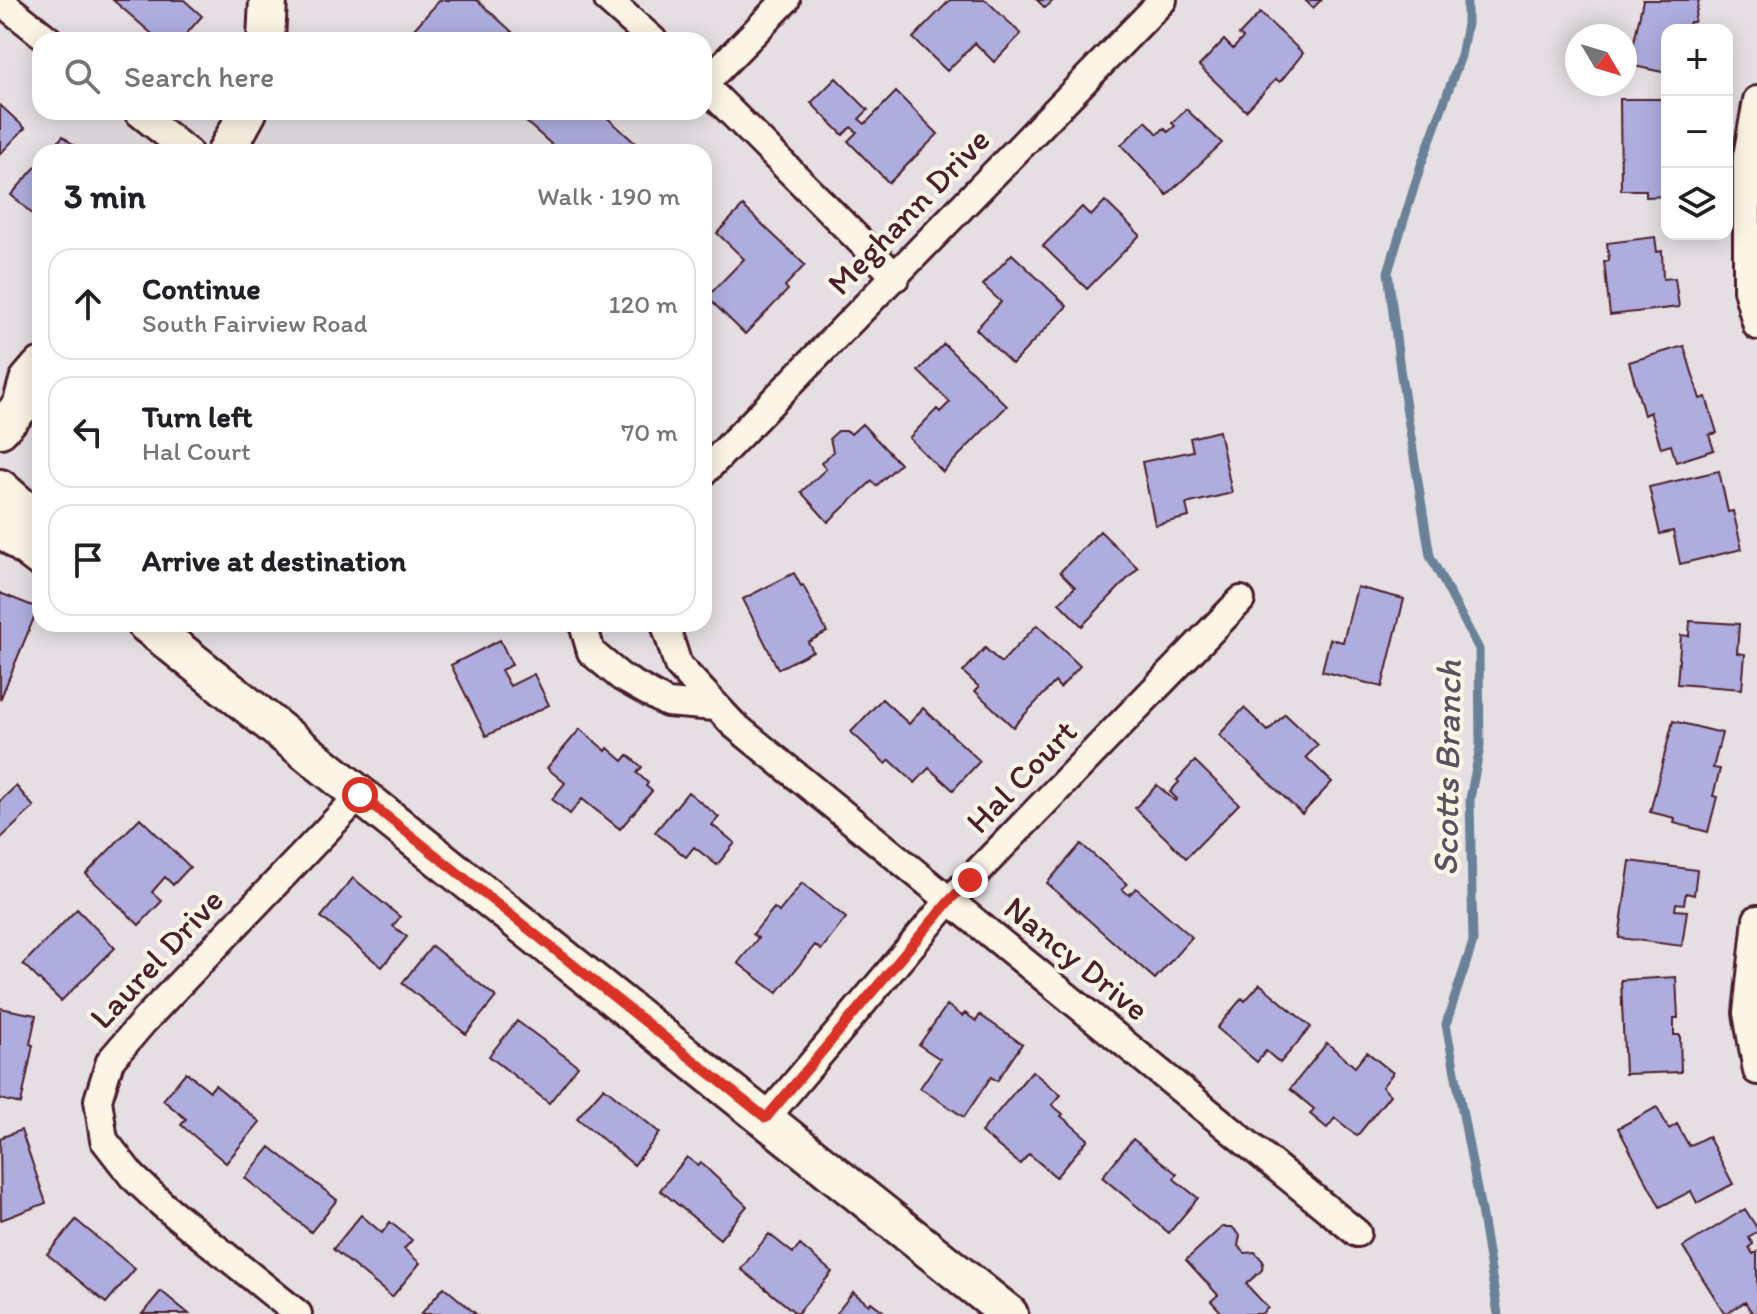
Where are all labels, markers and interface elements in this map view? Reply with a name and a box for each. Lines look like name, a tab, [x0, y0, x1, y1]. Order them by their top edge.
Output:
north arrow	[1565, 24, 1637, 96]
map controls	[1661, 24, 1733, 240]
button: +	[1661, 24, 1733, 96]
search box	[32, 32, 712, 120]
icon: search	[60, 54, 104, 98]
text: Search here	[124, 58, 274, 95]
button: −	[1661, 96, 1733, 168]
street label: Meghann Drive	[818, 119, 998, 303]
button: layers	[1661, 168, 1733, 240]
text: 3 min	[64, 176, 146, 217]
text: Walk · 190 m	[537, 180, 680, 212]
text: Continue	[142, 270, 261, 307]
icon: ahead	[66, 282, 110, 326]
text: 120 m	[609, 288, 678, 320]
text: South Fairview Road	[142, 307, 368, 339]
text: Turn left	[142, 398, 253, 435]
icon: left	[66, 410, 110, 454]
text: 70 m	[621, 416, 678, 448]
text: Hal Court	[142, 435, 251, 467]
icon: arrive	[66, 538, 110, 582]
text: Arrive at destination	[142, 542, 406, 579]
water label: Scotts Branch	[1423, 659, 1470, 876]
street label: Hal Court	[957, 711, 1085, 842]
route start	[342, 777, 378, 813]
route end	[952, 862, 988, 898]
street label: Laurel Drive	[81, 880, 232, 1037]
street label: Nancy Drive	[996, 887, 1157, 1029]

